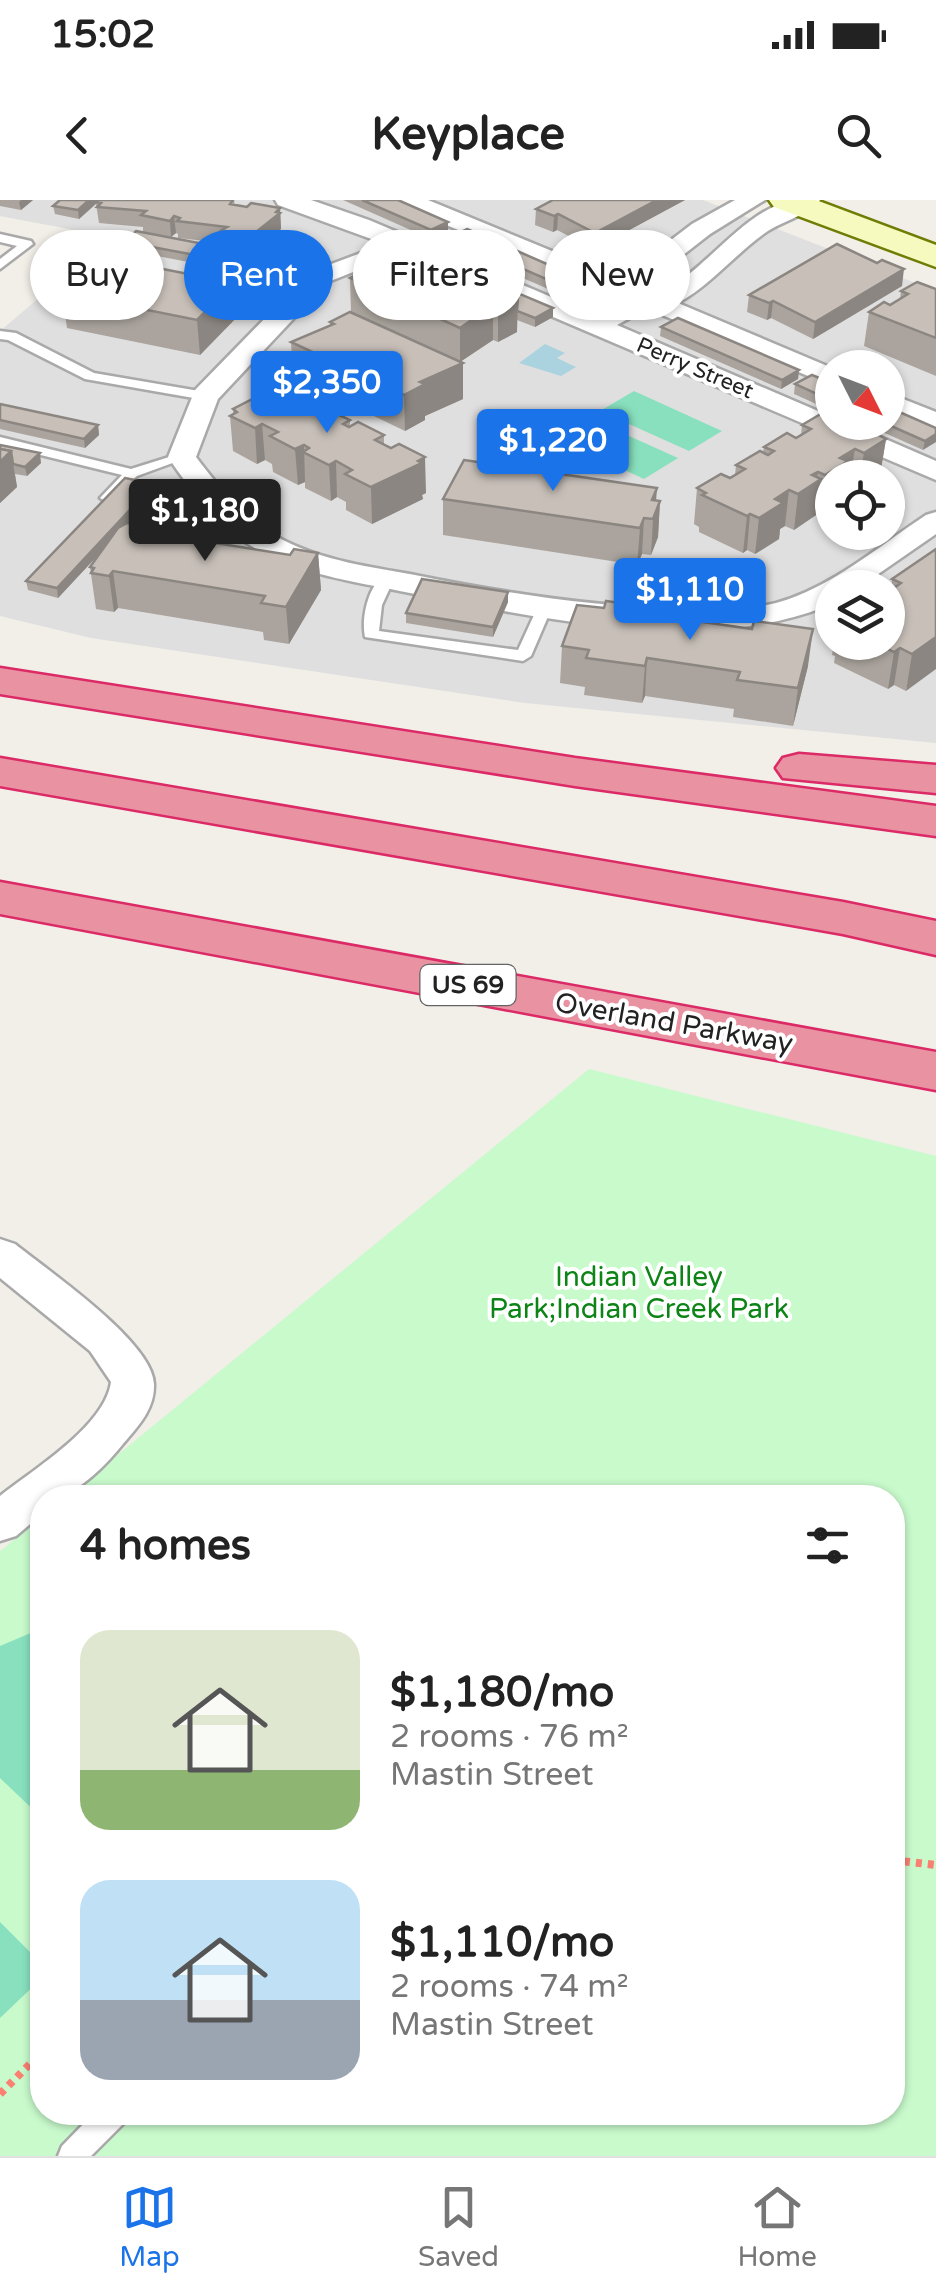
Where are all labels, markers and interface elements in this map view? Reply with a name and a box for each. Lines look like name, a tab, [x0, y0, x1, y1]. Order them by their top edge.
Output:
text: 15:02	[50, 12, 155, 58]
icon: back	[50, 108, 105, 163]
text: Keyplace	[371, 108, 565, 162]
icon: search	[831, 108, 886, 163]
chip: Buy	[30, 230, 164, 320]
chip: Rent	[184, 230, 333, 320]
chip: Filters	[353, 230, 525, 320]
chip: New	[545, 230, 690, 320]
street label: Perry Street	[633, 332, 757, 404]
north arrow	[815, 350, 905, 440]
map controls	[815, 350, 905, 660]
pin: $2,350	[246, 351, 408, 436]
text: $2,350	[273, 364, 381, 402]
pin: $1,220	[472, 409, 634, 494]
text: $1,220	[499, 422, 607, 460]
button: locate	[815, 460, 905, 550]
pin: $1,180	[124, 479, 286, 564]
text: $1,180	[151, 492, 259, 530]
pin: $1,110	[609, 558, 771, 643]
button: layers	[815, 570, 905, 660]
text: $1,110	[636, 571, 744, 609]
road number: US 69	[420, 965, 516, 1005]
street label: Overland Parkway	[552, 985, 796, 1061]
park label: Indian Valley Park;Indian Creek Park	[489, 1260, 789, 1326]
icon: filters	[800, 1518, 855, 1573]
text: 4 homes	[80, 1520, 251, 1571]
text: $1,180/mo	[390, 1667, 614, 1718]
icon: home	[160, 1670, 280, 1790]
text: 2 rooms · 76 m²	[390, 1718, 629, 1756]
text: Mastin Street	[390, 1756, 594, 1794]
text: $1,110/mo	[390, 1917, 614, 1968]
icon: home	[160, 1920, 280, 2040]
text: 2 rooms · 74 m²	[390, 1968, 629, 2006]
text: Mastin Street	[390, 2006, 594, 2044]
tab: Map	[119, 2180, 180, 2274]
tab: Saved	[418, 2180, 499, 2274]
tab: Home	[737, 2180, 817, 2274]

